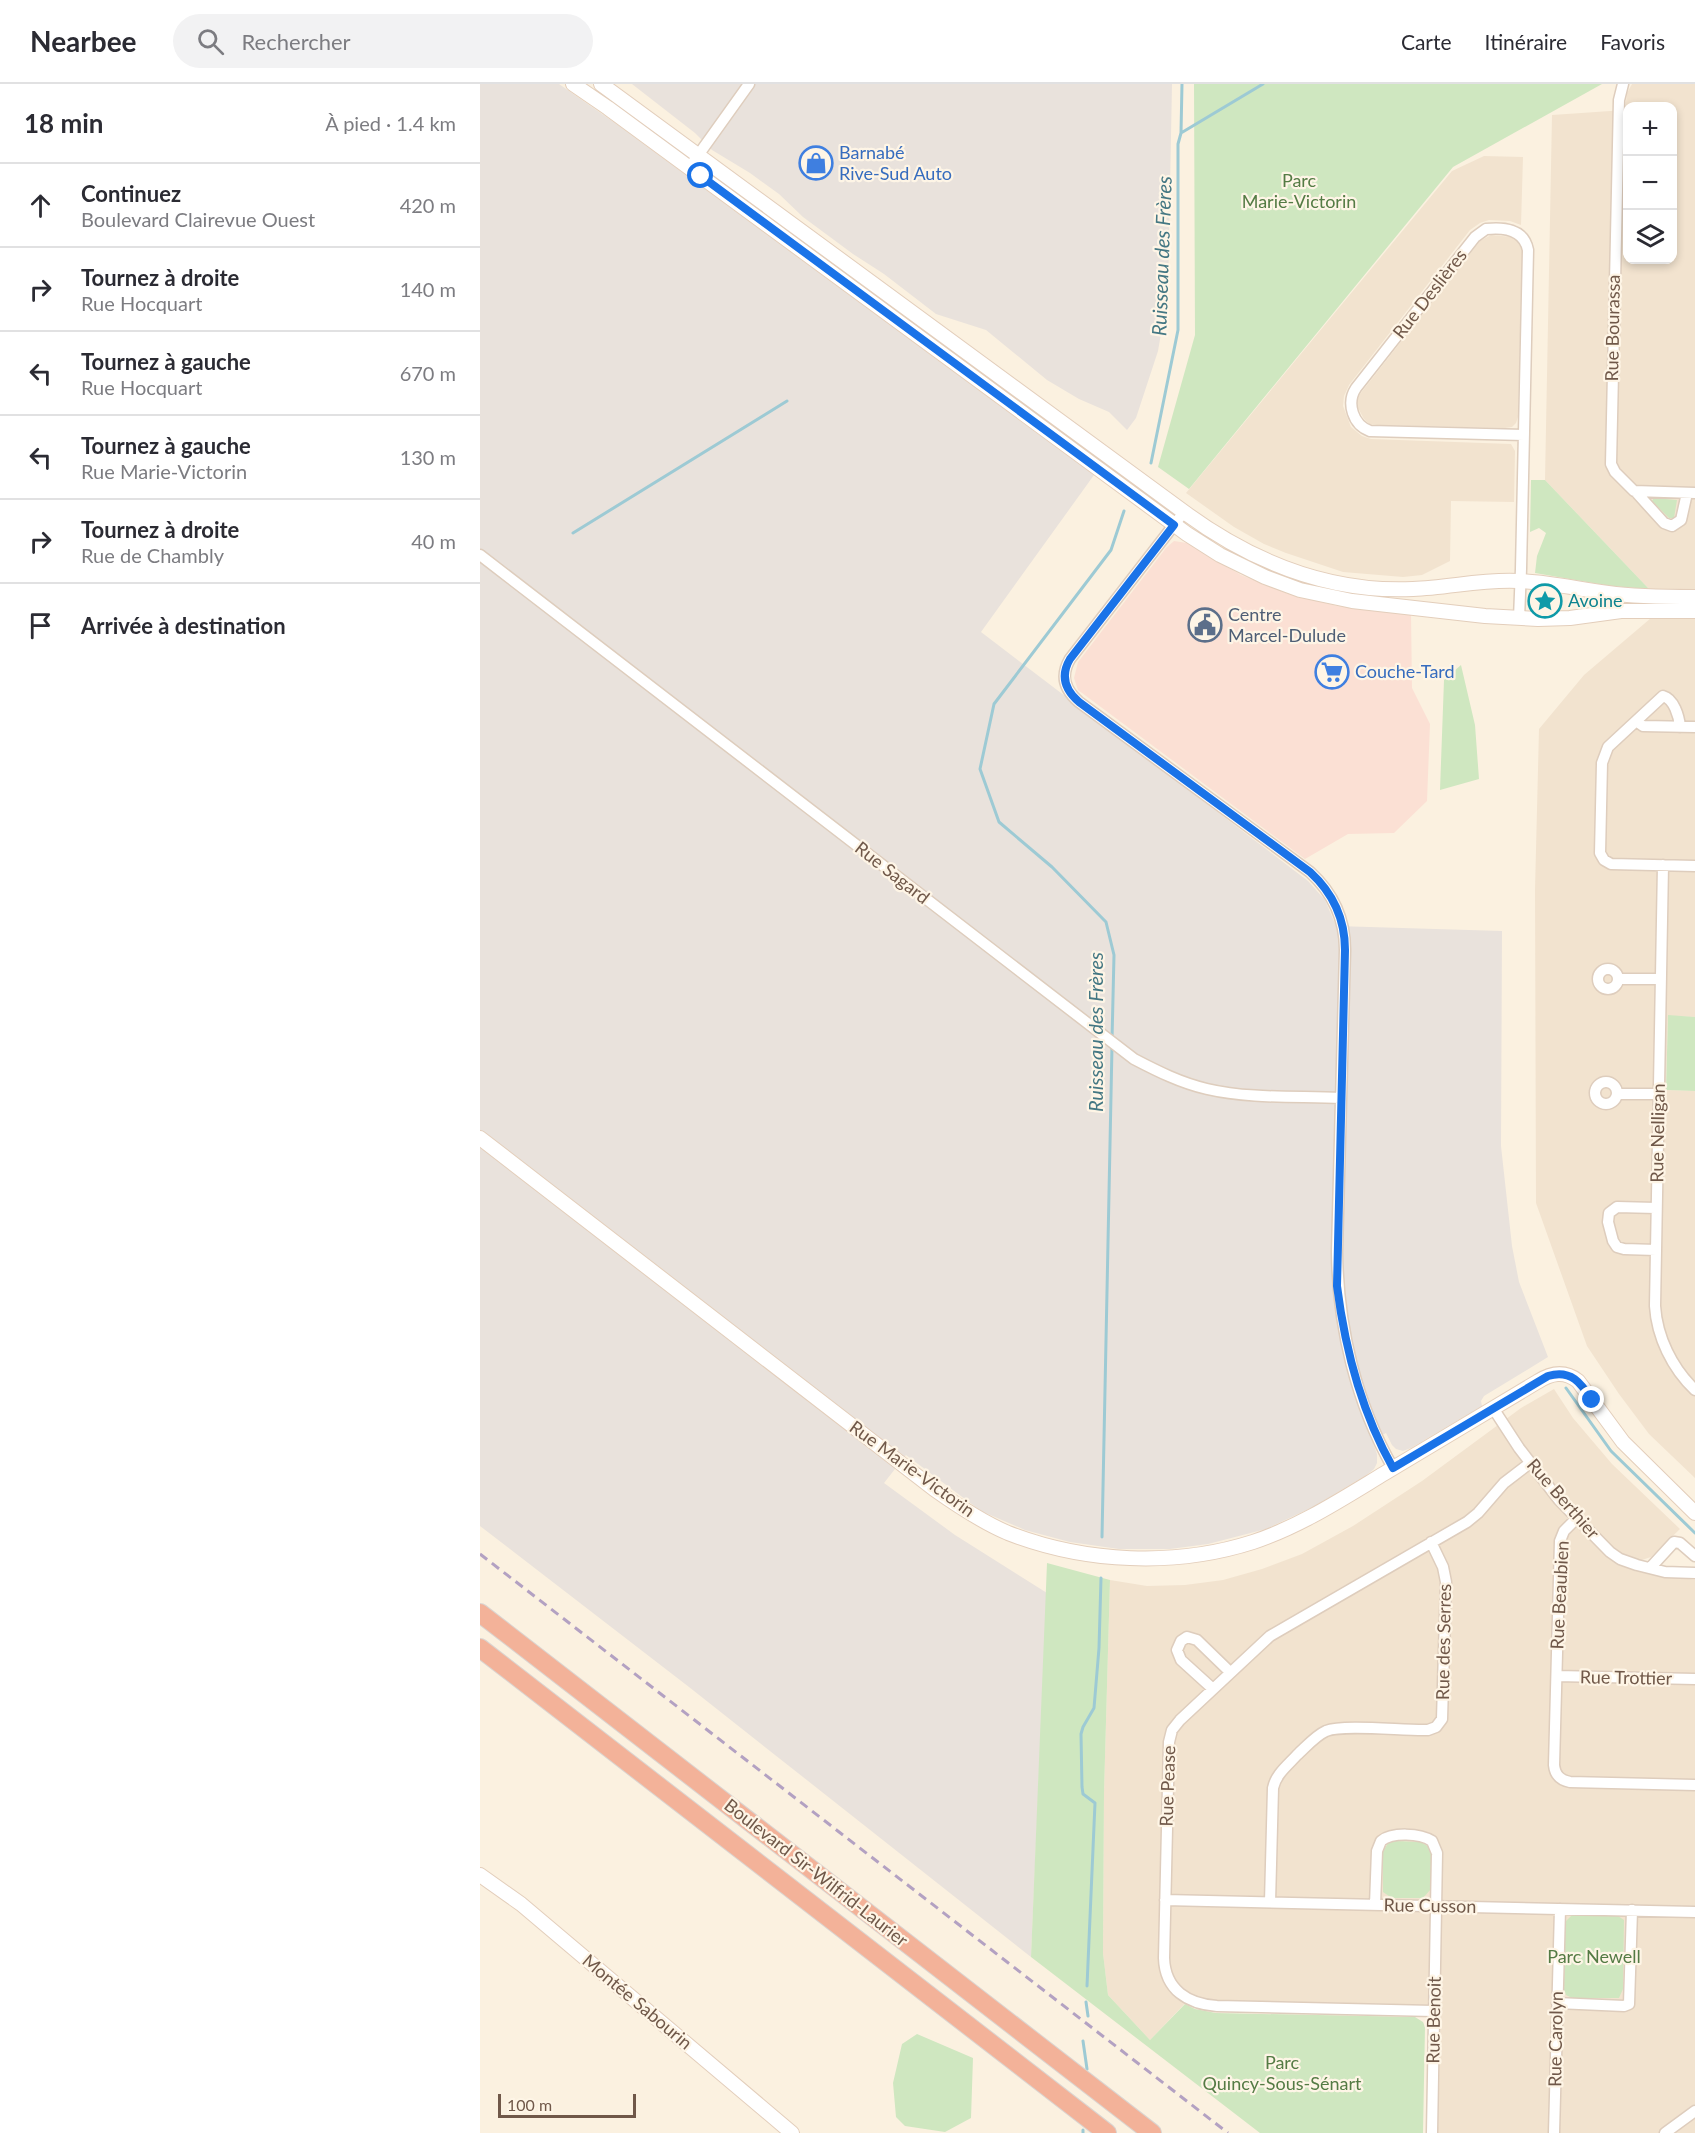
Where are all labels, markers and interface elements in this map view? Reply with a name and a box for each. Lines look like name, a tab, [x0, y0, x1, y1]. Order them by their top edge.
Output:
search box	[173, 14, 593, 68]
text: Nearbee	[30, 24, 137, 58]
icon: search	[194, 25, 227, 58]
text: Rechercher	[242, 28, 351, 55]
text: Carte	[1401, 29, 1452, 54]
text: Itinéraire	[1485, 29, 1567, 54]
text: Favoris	[1600, 29, 1665, 54]
map controls	[1623, 102, 1677, 264]
button: +	[1623, 102, 1677, 156]
text: 18 min	[24, 107, 104, 139]
text: À pied · 1.4 km	[325, 111, 456, 135]
place label: Barnabé Rive-Sud Auto	[839, 141, 952, 184]
shop icon: Barnabé Rive-Sud Auto	[798, 145, 834, 181]
button: −	[1623, 156, 1677, 210]
route start	[687, 162, 713, 188]
park label: Parc Marie-Victorin	[1242, 169, 1356, 212]
water label: Ruisseau des Frères	[1146, 176, 1176, 336]
text: Continuez	[81, 180, 181, 207]
icon: ahead	[24, 189, 57, 222]
text: 420 m	[400, 193, 456, 217]
text: Boulevard Clairevue Ouest	[81, 207, 315, 231]
button: layers	[1623, 210, 1677, 264]
street label: Rue Deslières	[1387, 244, 1471, 343]
text: Tournez à droite	[81, 264, 239, 291]
icon: right	[24, 273, 57, 306]
street label: Rue Bourassa	[1600, 274, 1624, 382]
text: 140 m	[400, 277, 456, 301]
text: Rue Hocquart	[81, 291, 202, 315]
text: Tournez à gauche	[81, 348, 251, 375]
icon: left	[24, 357, 57, 390]
text: 670 m	[400, 361, 456, 385]
text: Rue Hocquart	[81, 375, 202, 399]
text: Tournez à gauche	[81, 432, 251, 459]
icon: left	[24, 441, 57, 474]
text: 130 m	[400, 445, 456, 469]
text: Rue Marie-Victorin	[81, 459, 247, 483]
text: Tournez à droite	[81, 516, 239, 543]
icon: right	[24, 525, 57, 558]
text: 40 m	[411, 529, 456, 553]
text: Rue de Chambly	[81, 543, 224, 567]
place icon: Avoine	[1527, 583, 1563, 619]
place label: Avoine	[1568, 589, 1623, 611]
place label: Centre Marcel-Dulude	[1228, 603, 1346, 646]
public building icon: Centre Marcel-Dulude	[1187, 607, 1223, 643]
icon: arrive	[24, 609, 57, 642]
text: Arrivée à destination	[81, 612, 286, 639]
supermarket icon: Couche-Tard	[1314, 654, 1350, 690]
place label: Couche-Tard	[1355, 660, 1455, 682]
street label: Rue Sagard	[851, 836, 934, 908]
water label: Ruisseau des Frères	[1083, 952, 1107, 1112]
street label: Rue Nelligan	[1645, 1083, 1669, 1183]
route end	[1578, 1386, 1604, 1412]
street label: Rue Marie-Victorin	[846, 1415, 980, 1521]
street label: Rue Berthier	[1523, 1454, 1605, 1543]
street label: Rue Beaubien	[1545, 1540, 1573, 1650]
street label: Rue des Serres	[1431, 1583, 1455, 1700]
street label: Rue Trottier	[1580, 1665, 1673, 1689]
street label: Rue Pease	[1155, 1745, 1179, 1827]
street label: Boulevard Sir-Wilfrid-Laurier	[720, 1794, 913, 1951]
street label: Rue Cusson	[1383, 1893, 1477, 1917]
park label: Parc Newell	[1547, 1945, 1641, 1967]
street label: Montée Sabourin	[578, 1949, 697, 2054]
street label: Rue Benoit	[1421, 1976, 1445, 2064]
street label: Rue Carolyn	[1543, 1991, 1567, 2087]
park label: Parc Quincy-Sous-Sénart	[1203, 2051, 1362, 2094]
scale bar	[498, 2091, 636, 2118]
text: 100 m	[507, 2095, 552, 2114]

